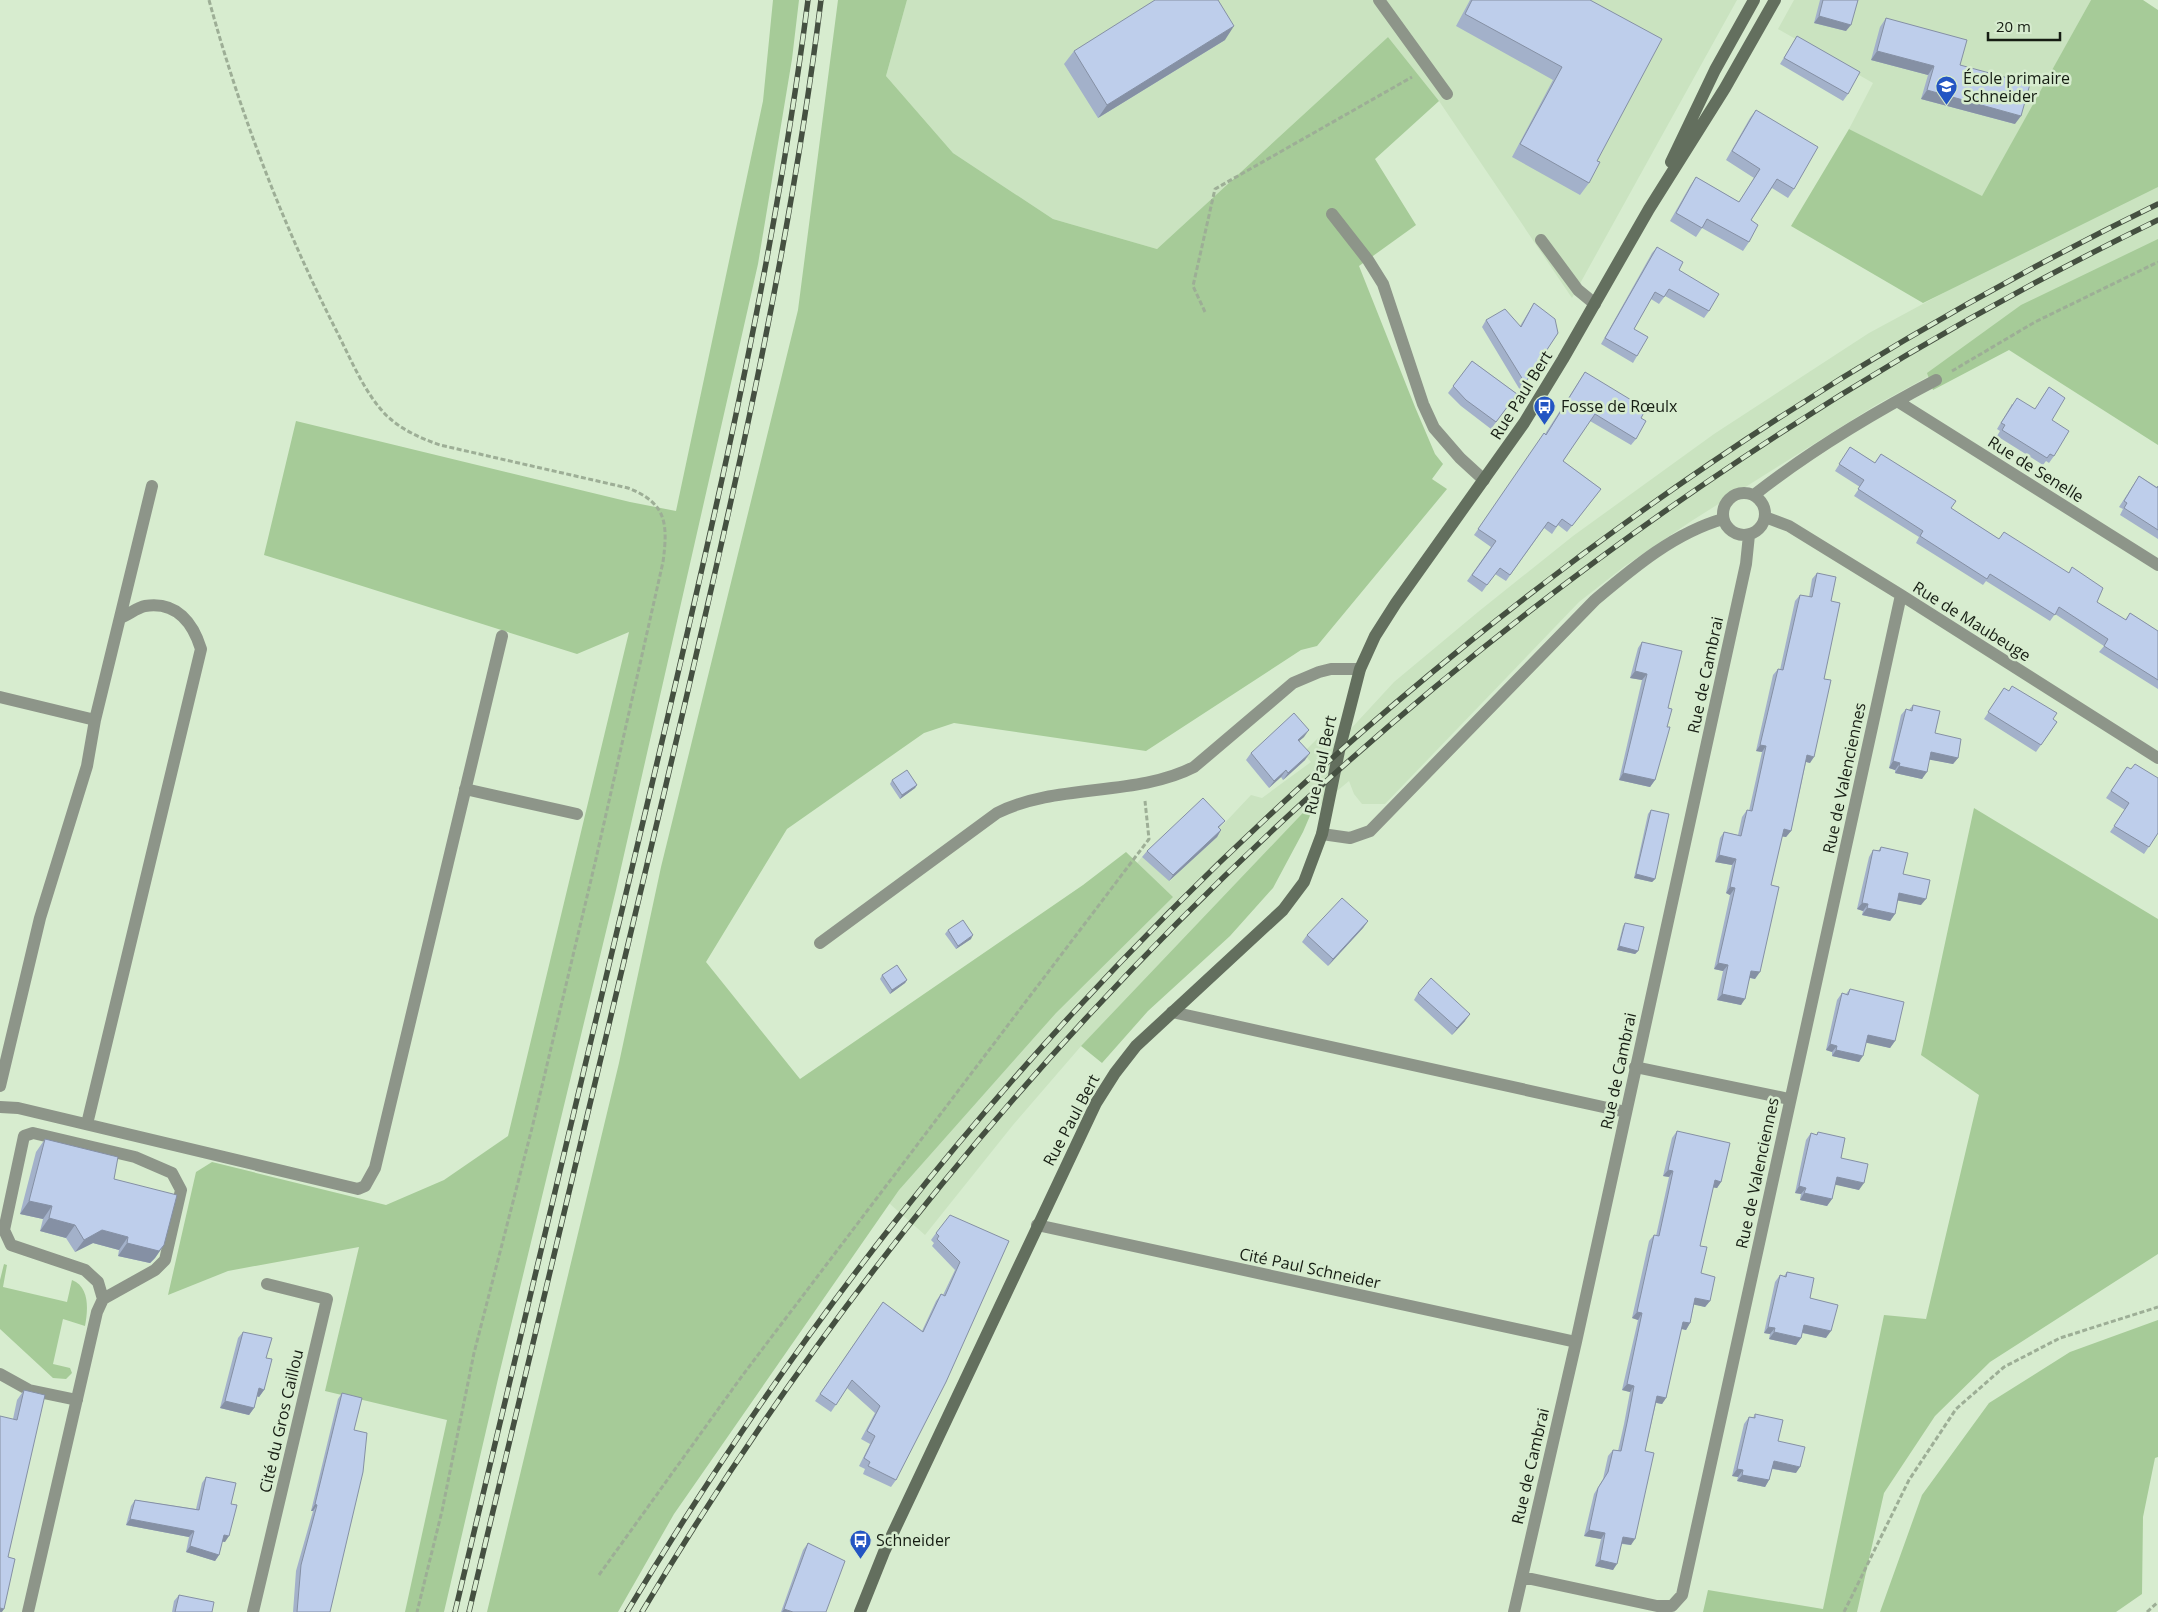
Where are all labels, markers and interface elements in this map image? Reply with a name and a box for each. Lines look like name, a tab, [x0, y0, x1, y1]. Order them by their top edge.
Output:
scale bar	[1988, 10, 2060, 42]
text: 20 m	[1996, 16, 2031, 36]
place label: École primaire Schneider	[1963, 67, 2070, 107]
school or university icon: École primaire Schneider	[1935, 75, 1959, 106]
street label: Rue Paul Bert	[1485, 346, 1557, 444]
bus stop icon: Fosse de Rœulx	[1533, 394, 1557, 425]
place label: Fosse de Rœulx	[1561, 395, 1678, 417]
street label: Rue de Senelle	[1984, 431, 2088, 507]
street label: Rue de Maubeuge	[1909, 576, 2035, 666]
street label: Rue de Cambrai	[1682, 615, 1728, 735]
street label: Rue de Valenciennes	[1817, 700, 1871, 856]
street label: Rue Paul Bert	[1299, 713, 1341, 817]
street label: Rue de Cambrai	[1595, 1011, 1641, 1131]
street label: Rue Paul Bert	[1038, 1070, 1105, 1170]
street label: Rue de Valenciennes	[1730, 1095, 1784, 1251]
street label: Cité Paul Schneider	[1237, 1242, 1383, 1294]
street label: Cité du Gros Caillou	[254, 1347, 308, 1495]
street label: Rue de Cambrai	[1506, 1406, 1554, 1526]
bus stop icon: Schneider	[848, 1528, 872, 1559]
place label: Schneider	[876, 1529, 951, 1551]

